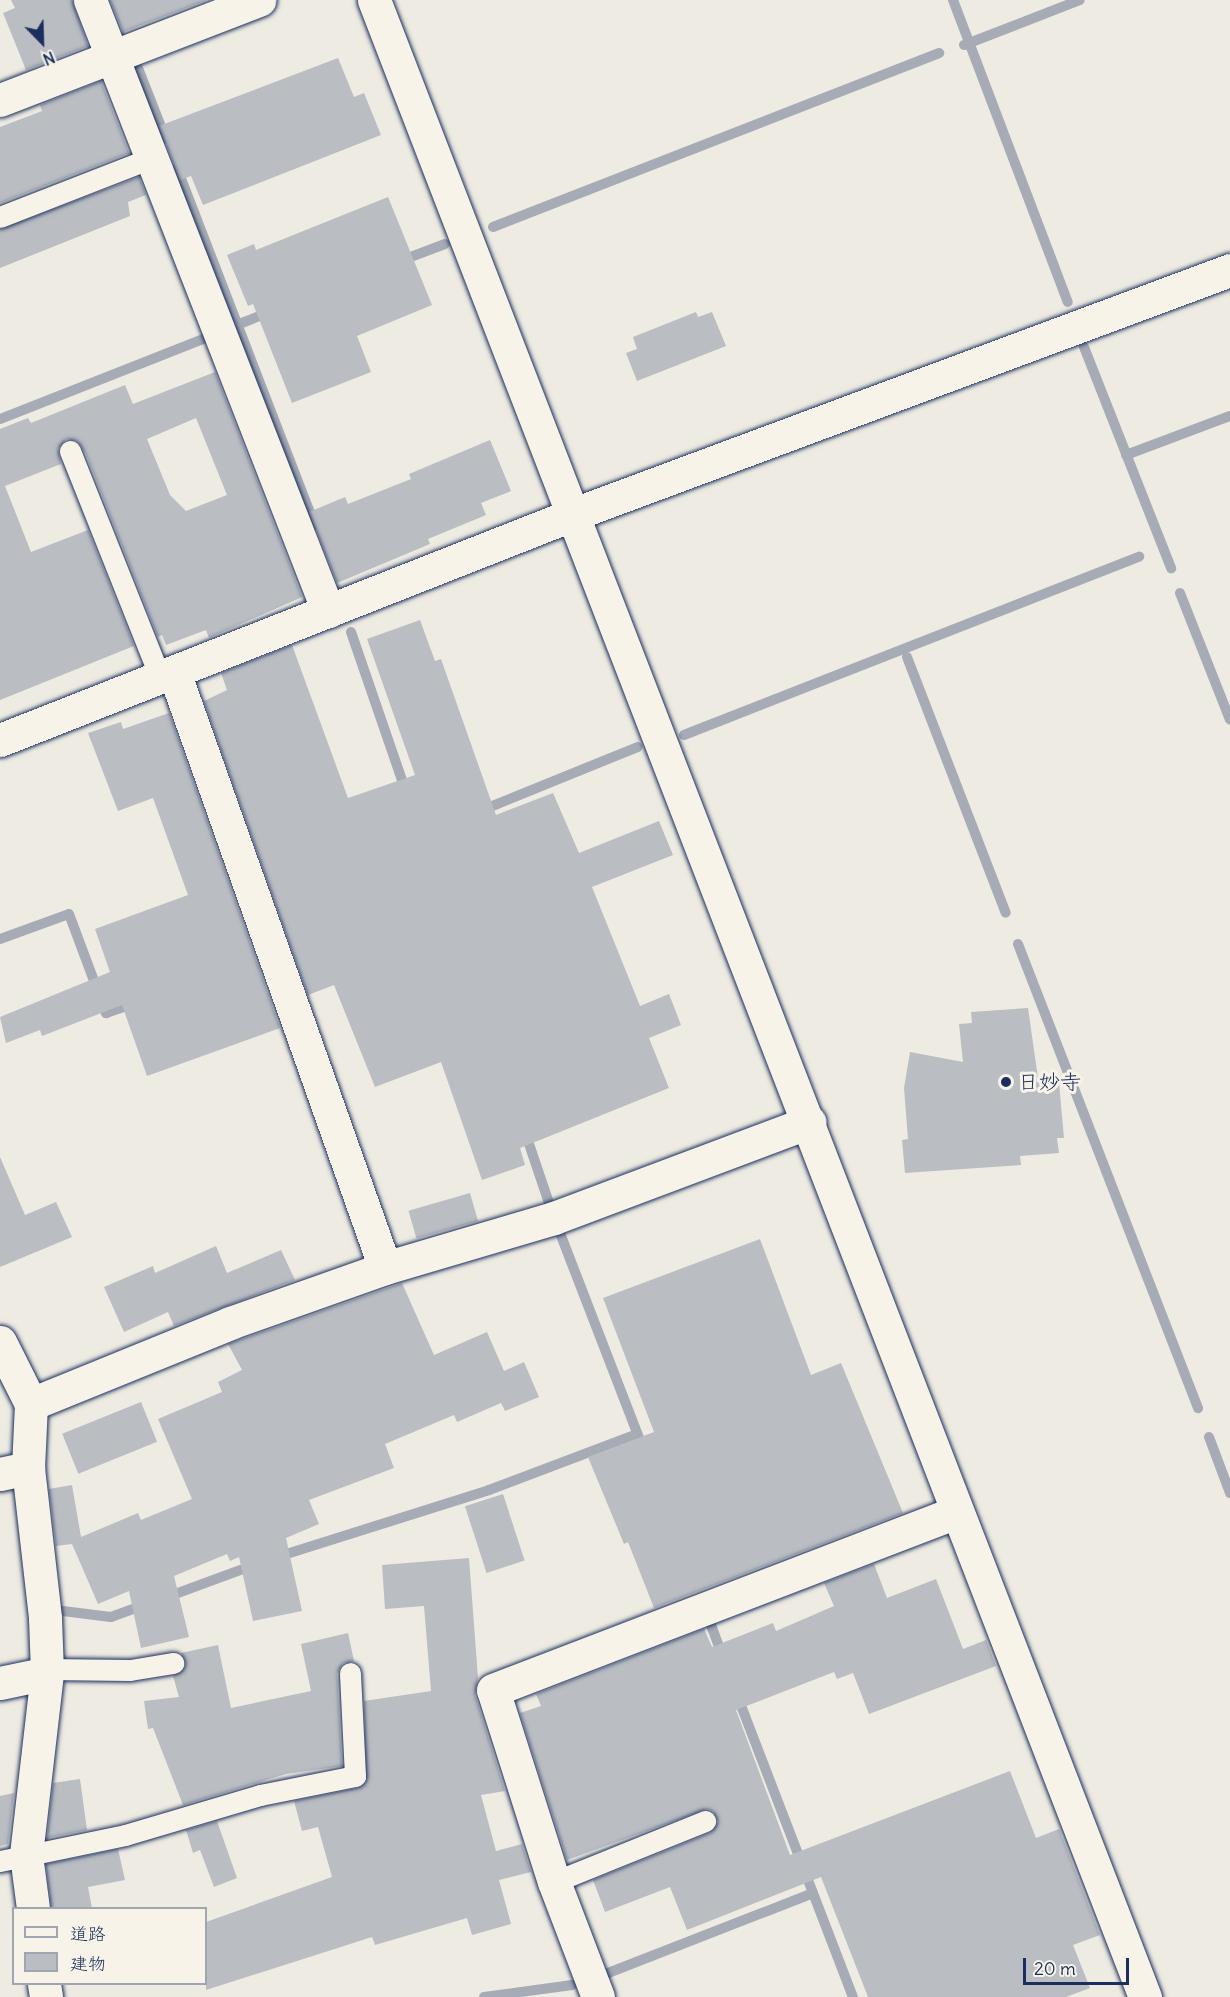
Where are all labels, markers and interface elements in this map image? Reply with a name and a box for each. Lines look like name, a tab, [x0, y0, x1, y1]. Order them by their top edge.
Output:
north arrow	[12, 12, 72, 72]
text: N	[40, 47, 58, 70]
place label: 日妙寺	[1018, 1069, 1081, 1095]
marker: 日妙寺	[999, 1075, 1013, 1089]
legend	[12, 1907, 207, 1985]
text: 道路	[70, 1922, 106, 1945]
scale bar	[1026, 1946, 1132, 1984]
text: 建物	[70, 1952, 106, 1975]
text: 20 m	[1034, 1957, 1076, 1980]

